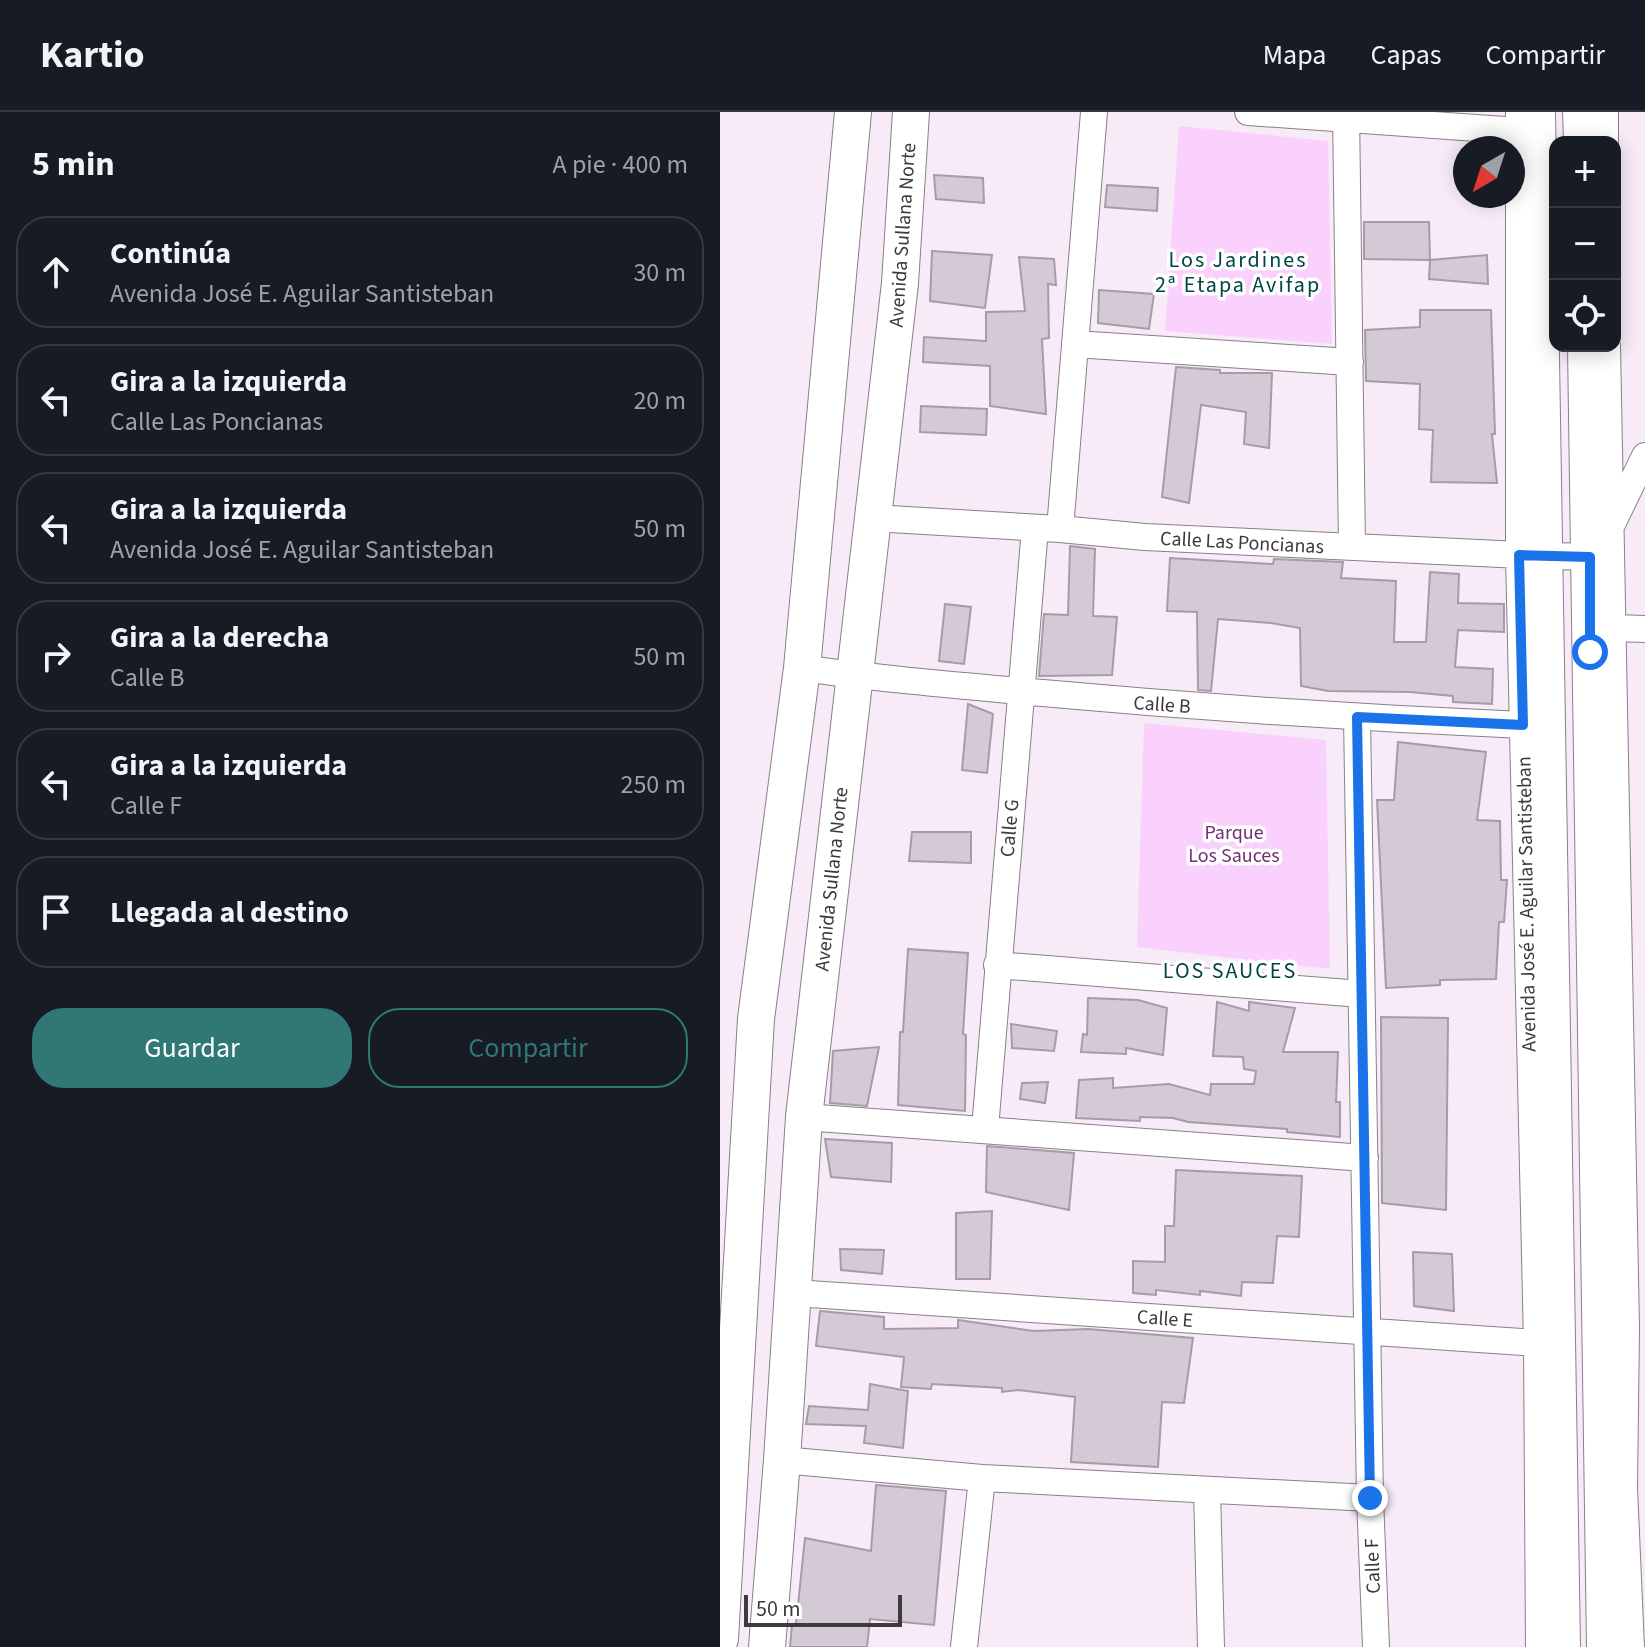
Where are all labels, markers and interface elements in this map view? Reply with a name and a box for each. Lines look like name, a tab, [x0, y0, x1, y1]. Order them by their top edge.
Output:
text: Kartio	[40, 28, 145, 82]
text: Mapa	[1263, 35, 1326, 75]
text: Capas	[1370, 35, 1442, 75]
text: Compartir	[1486, 35, 1605, 75]
north arrow	[1453, 136, 1525, 208]
map controls	[1549, 136, 1621, 352]
button: +	[1549, 136, 1621, 208]
text: 5 min	[32, 140, 115, 189]
street label: Avenida Sullana Norte	[883, 142, 923, 328]
text: A pie · 400 m	[553, 146, 688, 183]
button: −	[1549, 208, 1621, 280]
text: Continúa	[110, 232, 231, 275]
district label: Los Jardines 2ª Etapa Avifap	[1155, 244, 1321, 301]
icon: ahead	[34, 250, 78, 294]
text: 30 m	[633, 254, 686, 291]
text: Avenida José E. Aguilar Santisteban	[110, 275, 494, 312]
button: locate	[1549, 280, 1621, 352]
text: Gira a la izquierda	[110, 360, 347, 403]
icon: left	[34, 378, 78, 422]
text: 20 m	[633, 382, 686, 419]
text: Calle Las Poncianas	[110, 403, 323, 440]
text: Gira a la izquierda	[110, 488, 347, 531]
icon: left	[34, 506, 78, 550]
text: 50 m	[633, 510, 686, 547]
street label: Calle Las Poncianas	[1159, 525, 1325, 561]
text: Avenida José E. Aguilar Santisteban	[110, 531, 494, 568]
text: Gira a la derecha	[110, 616, 329, 659]
icon: right	[34, 634, 78, 678]
route start	[1572, 634, 1608, 670]
text: 50 m	[633, 638, 686, 675]
text: Calle B	[110, 659, 185, 696]
street label: Calle B	[1132, 689, 1192, 721]
text: Gira a la izquierda	[110, 744, 347, 787]
street label: Avenida José E. Aguilar Santisteban	[1510, 756, 1544, 1052]
icon: left	[34, 762, 78, 806]
text: 250 m	[620, 766, 686, 803]
street label: Avenida Sullana Norte	[808, 786, 856, 973]
text: Calle F	[110, 787, 182, 824]
street label: Calle G	[994, 798, 1026, 858]
park label: Parque Los Sauces	[1188, 819, 1280, 870]
icon: arrive	[34, 890, 78, 934]
text: Llegada al destino	[110, 891, 349, 934]
district label: LOS SAUCES	[1163, 955, 1297, 987]
button: Guardar	[32, 1008, 352, 1088]
button: Compartir	[368, 1008, 688, 1088]
street label: Calle E	[1136, 1303, 1194, 1335]
route end	[1352, 1480, 1388, 1516]
street label: Calle F	[1358, 1538, 1388, 1594]
scale bar	[744, 1591, 902, 1627]
text: 50 m	[756, 1593, 801, 1625]

